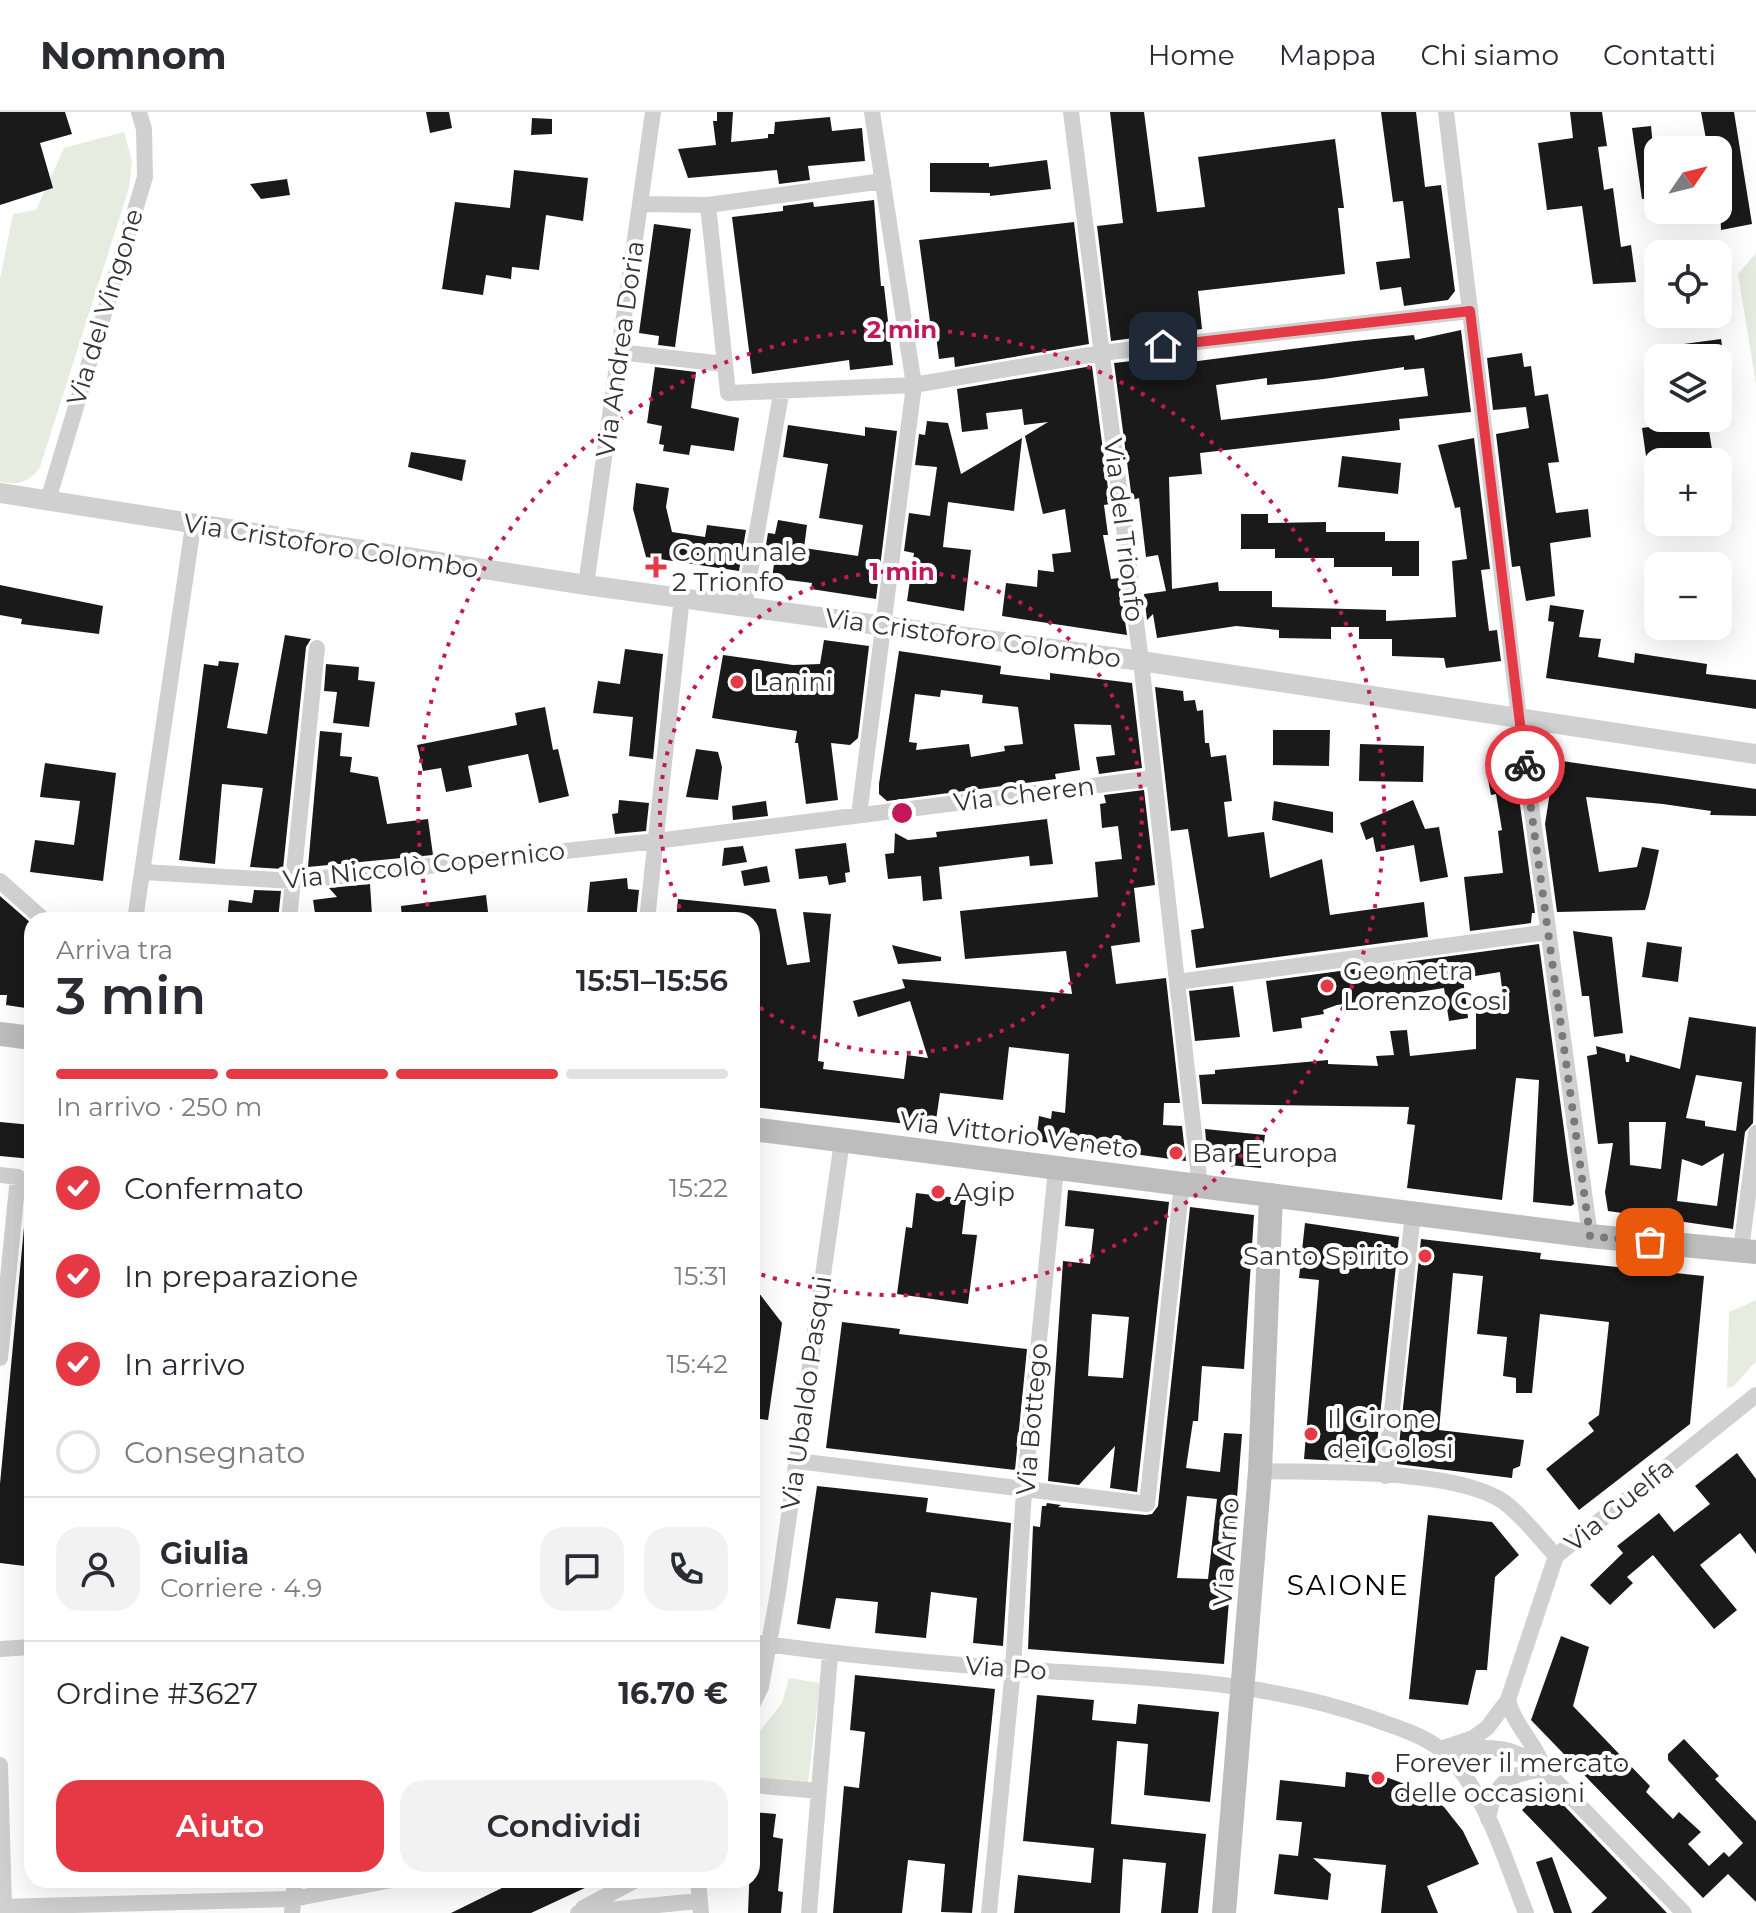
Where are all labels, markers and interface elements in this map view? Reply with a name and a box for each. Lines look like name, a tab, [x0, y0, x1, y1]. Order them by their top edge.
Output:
text: Nomnom	[40, 32, 227, 79]
text: Home	[1148, 38, 1235, 72]
text: Mappa	[1279, 38, 1376, 72]
text: Chi siamo	[1420, 38, 1559, 72]
text: Contatti	[1603, 38, 1716, 72]
north arrow	[1644, 136, 1732, 224]
map controls	[1644, 136, 1732, 640]
street label: Via del Vingone	[60, 205, 150, 409]
street label: Via Andrea Doria	[589, 239, 651, 459]
button: locate	[1644, 240, 1732, 328]
pin	[1129, 312, 1197, 380]
text: 2 min	[867, 315, 937, 344]
icon: home	[1141, 324, 1185, 368]
button: layers	[1644, 344, 1732, 432]
street label: Via del Trionfo	[1097, 436, 1151, 624]
button: +	[1644, 448, 1732, 536]
street label: Via Cristoforo Colombo	[181, 507, 481, 585]
place label: Comunale 2 Trionfo	[672, 536, 807, 598]
button: −	[1644, 552, 1732, 640]
text: 1 min	[869, 557, 935, 586]
marker: Comunale 2 Trionfo	[647, 558, 665, 576]
street label: Via Cristoforo Colombo	[823, 601, 1123, 675]
place label: Lanini	[753, 666, 833, 698]
marker: Lanini	[728, 673, 746, 691]
courier	[1485, 725, 1565, 805]
icon: bike	[1503, 743, 1547, 787]
street label: Via Cheren	[952, 769, 1096, 819]
centre of rings	[888, 799, 916, 827]
street label: Via Niccolò Copernico	[282, 834, 566, 896]
text: Arriva tra	[56, 934, 173, 966]
place label: Geometra Lorenzo Cosi	[1343, 955, 1508, 1017]
text: 15:51–15:56	[576, 962, 728, 999]
text: 3 min	[56, 964, 206, 1027]
marker: Geometra Lorenzo Cosi	[1318, 977, 1336, 995]
text: In arrivo · 250 m	[56, 1091, 262, 1123]
street label: Via Vittorio Veneto	[898, 1104, 1140, 1166]
place label: Bar Europa	[1192, 1137, 1338, 1169]
marker: Bar Europa	[1167, 1144, 1185, 1162]
icon: check	[56, 1166, 100, 1210]
text: Confermato	[124, 1170, 303, 1207]
text: 15:22	[669, 1172, 728, 1204]
place label: Agip	[954, 1176, 1015, 1208]
marker: Agip	[929, 1183, 947, 1201]
pin	[1616, 1208, 1684, 1276]
icon: bag	[1628, 1220, 1672, 1264]
place label: Santo Spirito	[1243, 1240, 1409, 1272]
marker: Santo Spirito	[1416, 1247, 1434, 1265]
icon: check	[56, 1254, 100, 1298]
text: In preparazione	[124, 1258, 358, 1295]
text: 15:31	[674, 1260, 728, 1292]
street label: Via Ubaldo Pasqui	[774, 1274, 838, 1512]
street label: Via Bottego	[1009, 1341, 1055, 1497]
icon: check	[56, 1342, 100, 1386]
text: In arrivo	[124, 1346, 245, 1383]
text: 15:42	[666, 1348, 728, 1380]
place label: Il Girone dei Golosi	[1327, 1403, 1454, 1465]
marker: Il Girone dei Golosi	[1302, 1425, 1320, 1443]
text: Consegnato	[124, 1434, 305, 1471]
street label: Via Guelfa	[1558, 1451, 1680, 1559]
street label: Via Arno	[1206, 1496, 1246, 1608]
button: person	[56, 1527, 140, 1611]
button: chat	[540, 1527, 624, 1611]
button: phone	[644, 1527, 728, 1611]
text: Giulia	[160, 1535, 249, 1572]
district label: SAIONE	[1287, 1568, 1409, 1602]
text: Corriere · 4.9	[160, 1572, 322, 1604]
street label: Via Po	[964, 1649, 1048, 1687]
text: Ordine #3627	[56, 1675, 258, 1712]
text: 16.70 €	[618, 1675, 728, 1712]
place label: Forever il mercato delle occasioni	[1394, 1747, 1629, 1809]
marker: Forever il mercato delle occasioni	[1369, 1769, 1387, 1787]
button: Aiuto	[56, 1780, 384, 1872]
button: Condividi	[400, 1780, 728, 1872]

